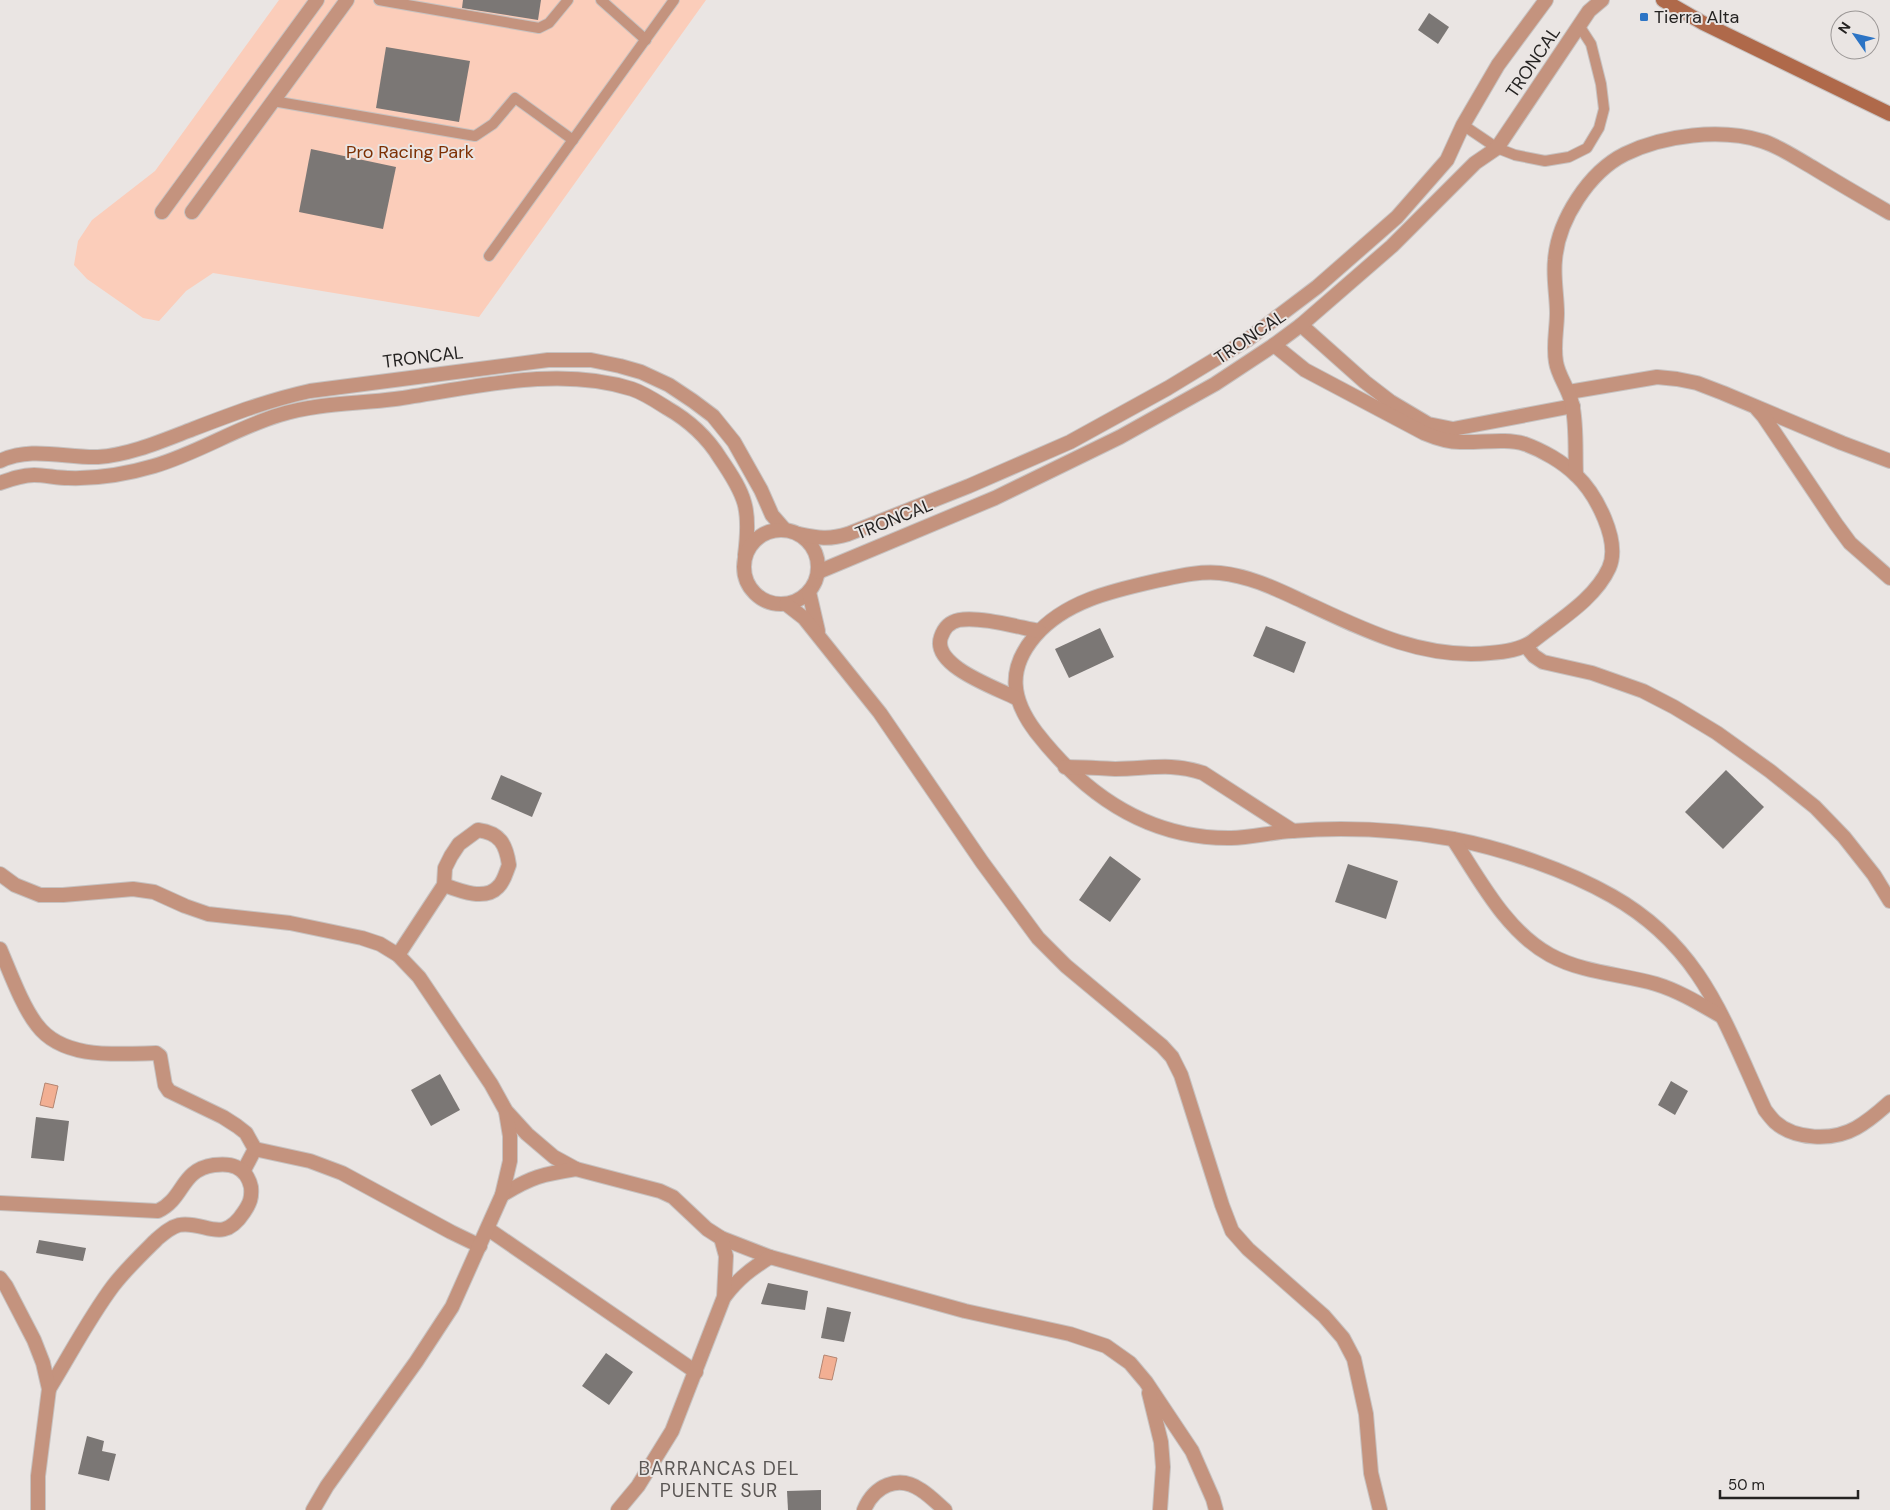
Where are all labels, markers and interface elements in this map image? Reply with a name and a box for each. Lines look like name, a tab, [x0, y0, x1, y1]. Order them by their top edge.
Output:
place label: Tierra Alta	[1654, 5, 1739, 29]
north arrow	[1830, 10, 1880, 60]
marker: Tierra Alta	[1638, 11, 1650, 23]
text: N	[1834, 18, 1855, 37]
street label: TRONCAL	[1500, 22, 1566, 102]
park label: Pro Racing Park	[346, 140, 474, 164]
street label: TRONCAL	[1210, 304, 1290, 370]
street label: TRONCAL	[381, 340, 465, 374]
street label: TRONCAL	[852, 493, 936, 545]
district label: BARRANCAS DEL PUENTE SUR	[639, 1456, 799, 1503]
scale bar	[1720, 1468, 1858, 1500]
text: 50 m	[1728, 1475, 1765, 1495]

